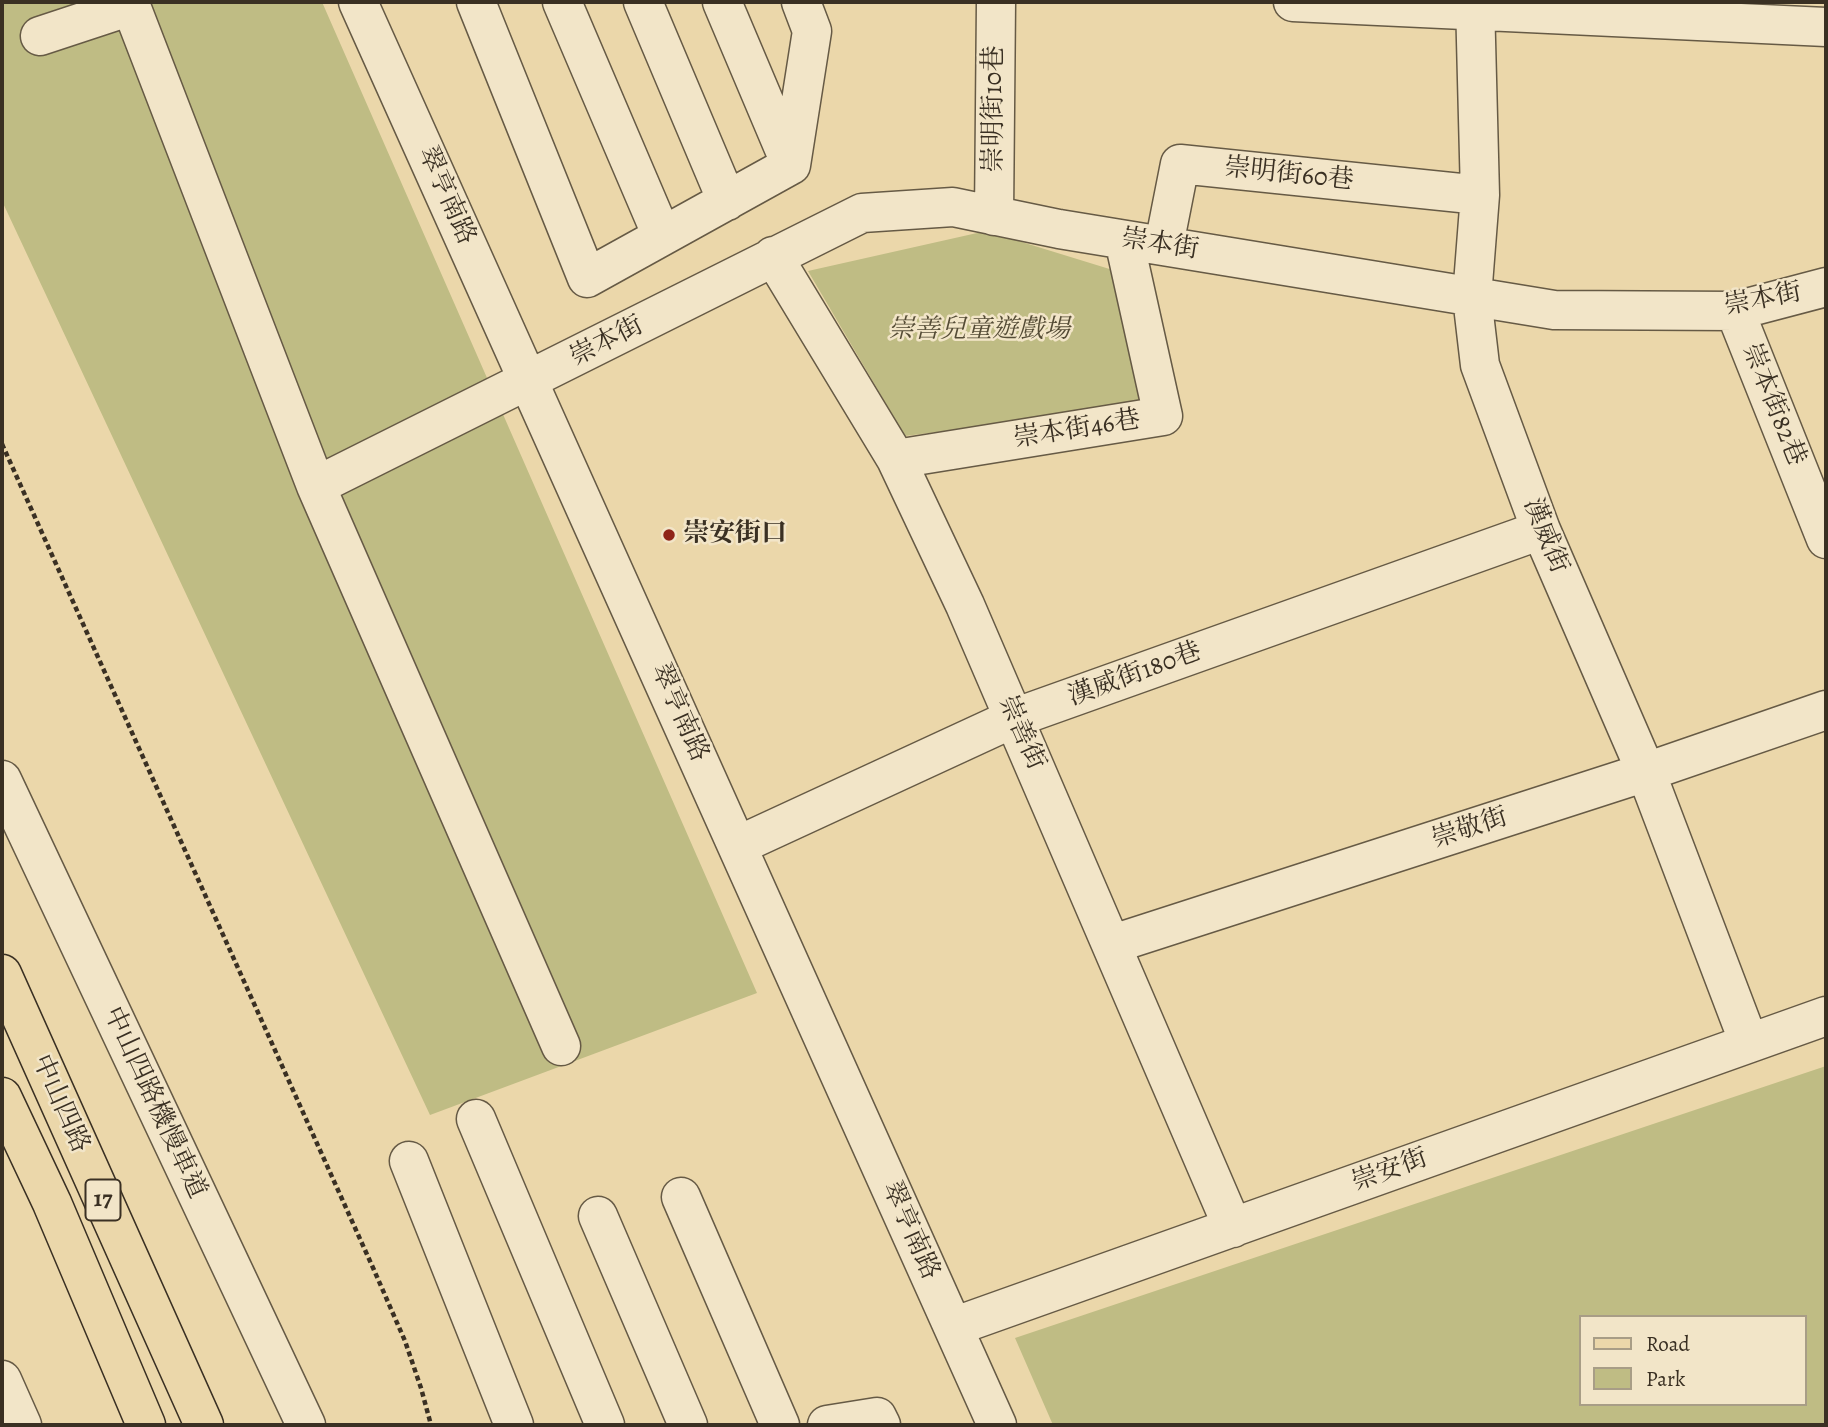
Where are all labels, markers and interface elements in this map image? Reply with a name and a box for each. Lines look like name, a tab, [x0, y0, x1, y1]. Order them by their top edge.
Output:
street label: 崇明街10巷	[979, 46, 1011, 172]
street label: 翠亨南路	[411, 142, 481, 250]
street label: 崇明街60巷	[1223, 153, 1355, 197]
street label: 崇本街	[1119, 223, 1201, 267]
street label: 崇本街	[1722, 277, 1804, 323]
street label: 崇本街	[565, 310, 649, 374]
park label: 崇善兒童遊戲場	[888, 315, 1070, 347]
street label: 崇本街82巷	[1734, 339, 1812, 471]
street label: 崇本街46巷	[1011, 405, 1143, 455]
street label: 漢威街	[1516, 494, 1574, 578]
place label: 崇安街口	[683, 519, 787, 551]
marker: 崇安街口	[661, 527, 677, 543]
street label: 漢威街180巷	[1064, 637, 1206, 713]
street label: 翠亨南路	[644, 659, 714, 767]
street label: 崇善街	[991, 691, 1051, 775]
street label: 崇敬街	[1428, 802, 1512, 856]
street label: 中山四路機慢車道	[96, 1002, 212, 1204]
street label: 中山四路	[25, 1050, 95, 1158]
street label: 崇安街	[1348, 1143, 1432, 1199]
street label: 翠亨南路	[875, 1177, 945, 1285]
road number: 17	[86, 1180, 120, 1220]
legend	[1580, 1315, 1807, 1406]
text: Road	[1646, 1330, 1690, 1358]
text: Park	[1646, 1365, 1685, 1393]

